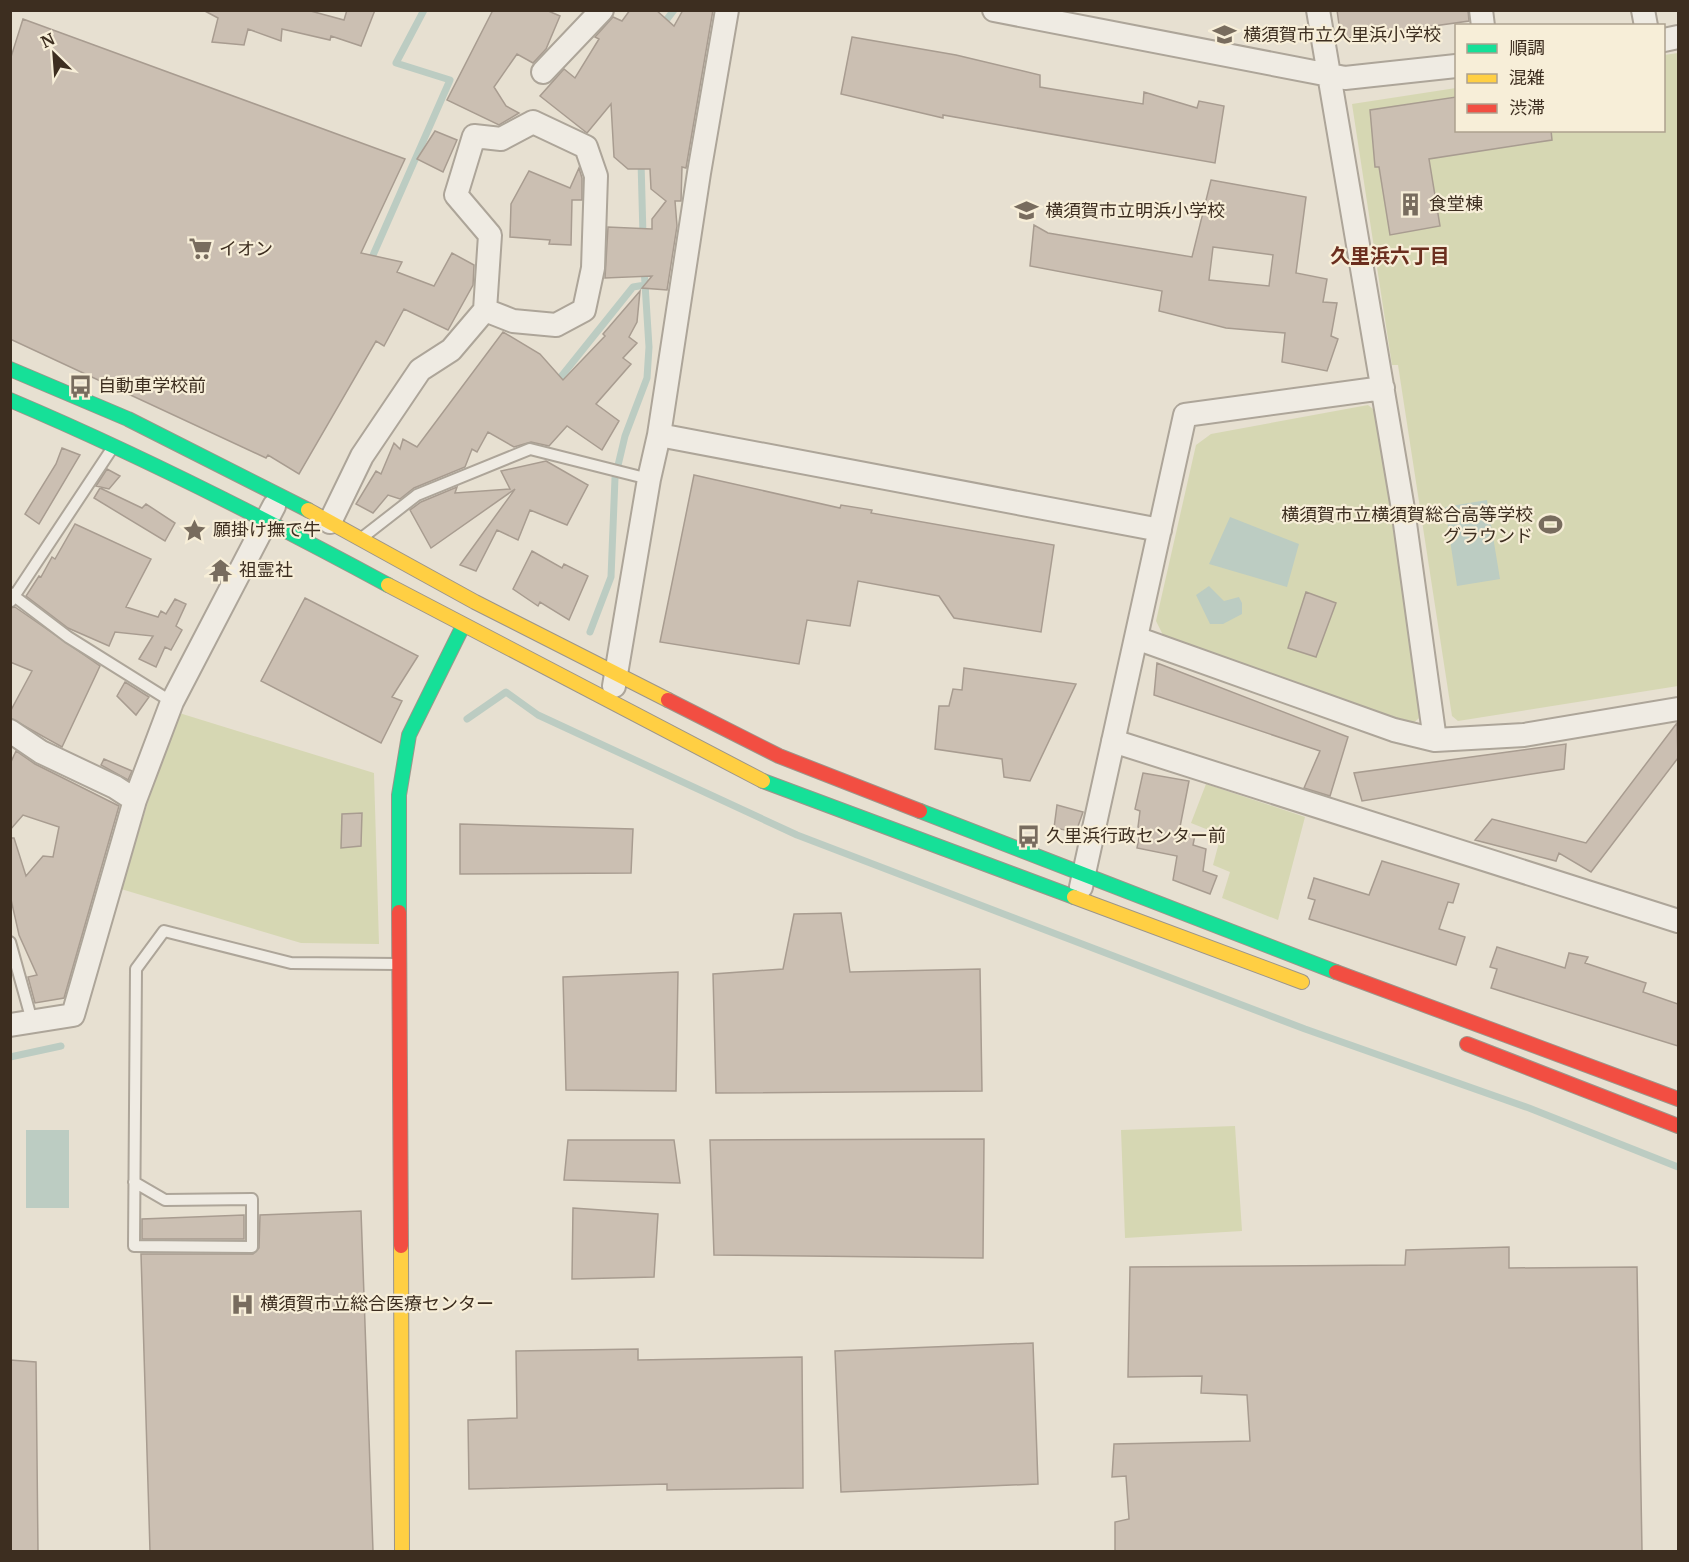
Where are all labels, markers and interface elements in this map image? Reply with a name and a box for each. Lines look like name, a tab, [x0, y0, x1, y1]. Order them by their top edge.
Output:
school or university icon: 横須賀市立久里浜小学校	[1212, 22, 1238, 48]
place label: 横須賀市立久里浜小学校	[1243, 23, 1441, 46]
north arrow	[24, 24, 84, 84]
legend	[1455, 24, 1665, 132]
text: N	[38, 29, 58, 52]
text: 順調	[1509, 36, 1545, 59]
text: 混雑	[1509, 66, 1545, 89]
text: 渋滞	[1509, 96, 1545, 119]
building icon: 食堂棟	[1398, 191, 1424, 217]
place label: 食堂棟	[1429, 192, 1483, 215]
school or university icon: 横須賀市立明浜小学校	[1014, 198, 1040, 224]
place label: 横須賀市立明浜小学校	[1045, 199, 1225, 222]
supermarket icon: イオン	[188, 236, 214, 262]
place label: イオン	[219, 237, 273, 260]
district label: 久里浜六丁目	[1330, 243, 1450, 268]
bus stop icon: 自動車学校前	[67, 373, 93, 399]
place label: 自動車学校前	[98, 374, 206, 397]
place label: 横須賀市立横須賀総合高等学校 グラウンド	[1281, 503, 1533, 547]
sports icon: 横須賀市立横須賀総合高等学校 グラウンド	[1538, 512, 1564, 538]
place icon: 願掛け撫で牛	[182, 517, 208, 543]
place label: 願掛け撫で牛	[213, 518, 321, 541]
temple icon: 祖霊社	[208, 557, 234, 583]
place label: 祖霊社	[239, 558, 293, 581]
bus stop icon: 久里浜行政センター前	[1015, 823, 1041, 849]
place label: 久里浜行政センター前	[1046, 824, 1226, 847]
hospital icon: 横須賀市立総合医療センター	[229, 1291, 255, 1317]
place label: 横須賀市立総合医療センター	[260, 1292, 494, 1315]

